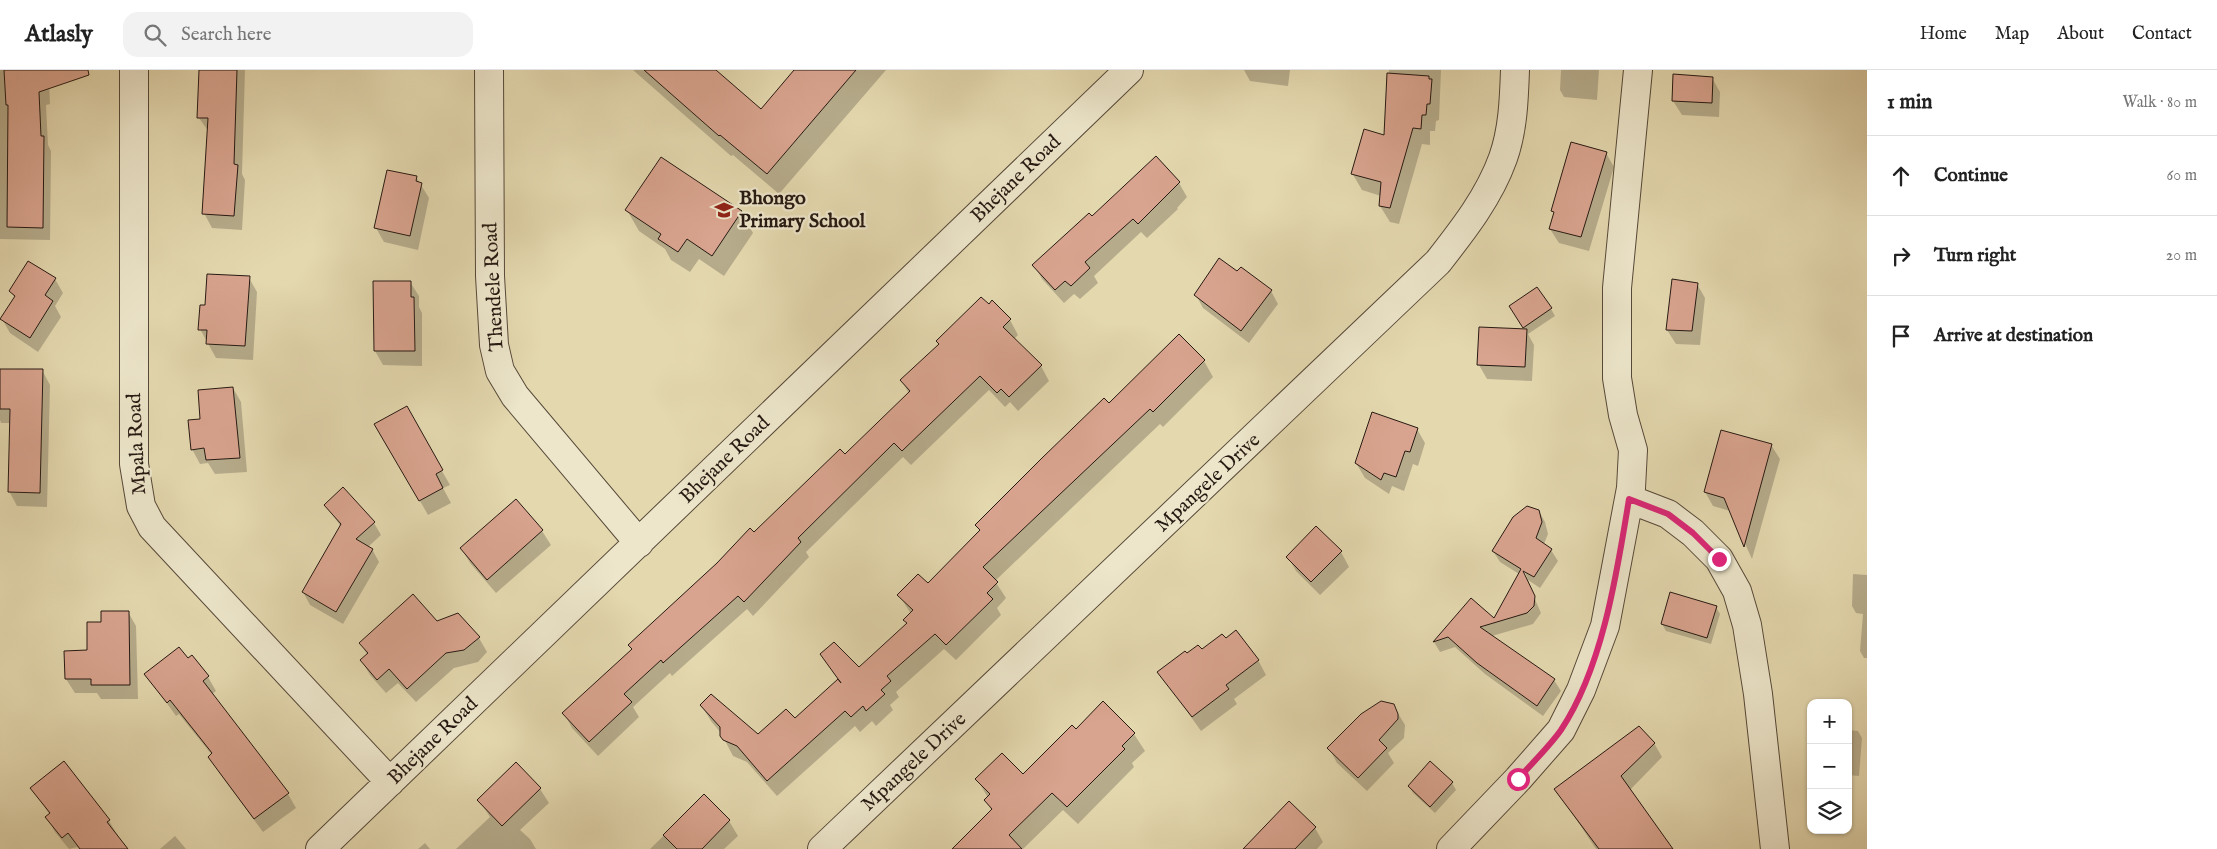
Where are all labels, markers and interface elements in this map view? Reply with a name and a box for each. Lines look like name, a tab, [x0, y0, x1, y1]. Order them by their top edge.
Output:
search box	[123, 12, 473, 57]
text: Atlasly	[25, 19, 93, 50]
icon: search	[141, 21, 169, 49]
text: Search here	[181, 23, 271, 47]
text: Home	[1920, 23, 1967, 46]
text: Map	[1995, 23, 2029, 46]
text: About	[2057, 23, 2104, 46]
text: Contact	[2132, 23, 2192, 46]
text: 1 min	[1887, 89, 1932, 116]
text: Walk · 80 m	[2122, 93, 2197, 113]
street label: Bhejane Road	[966, 130, 1067, 228]
icon: ahead	[1887, 162, 1915, 190]
text: Continue	[1934, 164, 2008, 188]
text: 60 m	[2167, 166, 2197, 186]
place label: Bhongo Primary School	[739, 186, 866, 234]
school or university icon: Bhongo Primary School	[713, 199, 735, 221]
street label: Thendele Road	[478, 222, 510, 352]
icon: right	[1887, 242, 1915, 270]
text: Turn right	[1934, 244, 2016, 268]
text: 20 m	[2166, 246, 2197, 266]
icon: arrive	[1887, 322, 1915, 350]
text: Arrive at destination	[1934, 324, 2093, 348]
street label: Mpala Road	[122, 392, 152, 496]
street label: Bhejane Road	[675, 411, 776, 509]
street label: Mpangele Drive	[1150, 428, 1266, 538]
route end	[1708, 548, 1731, 571]
street label: Bhejane Road	[383, 692, 484, 790]
map controls	[1807, 699, 1852, 834]
button: +	[1807, 699, 1852, 744]
street label: Mpangele Drive	[856, 707, 972, 817]
button: −	[1807, 744, 1852, 789]
route start	[1507, 768, 1530, 791]
button: layers	[1807, 789, 1852, 834]

